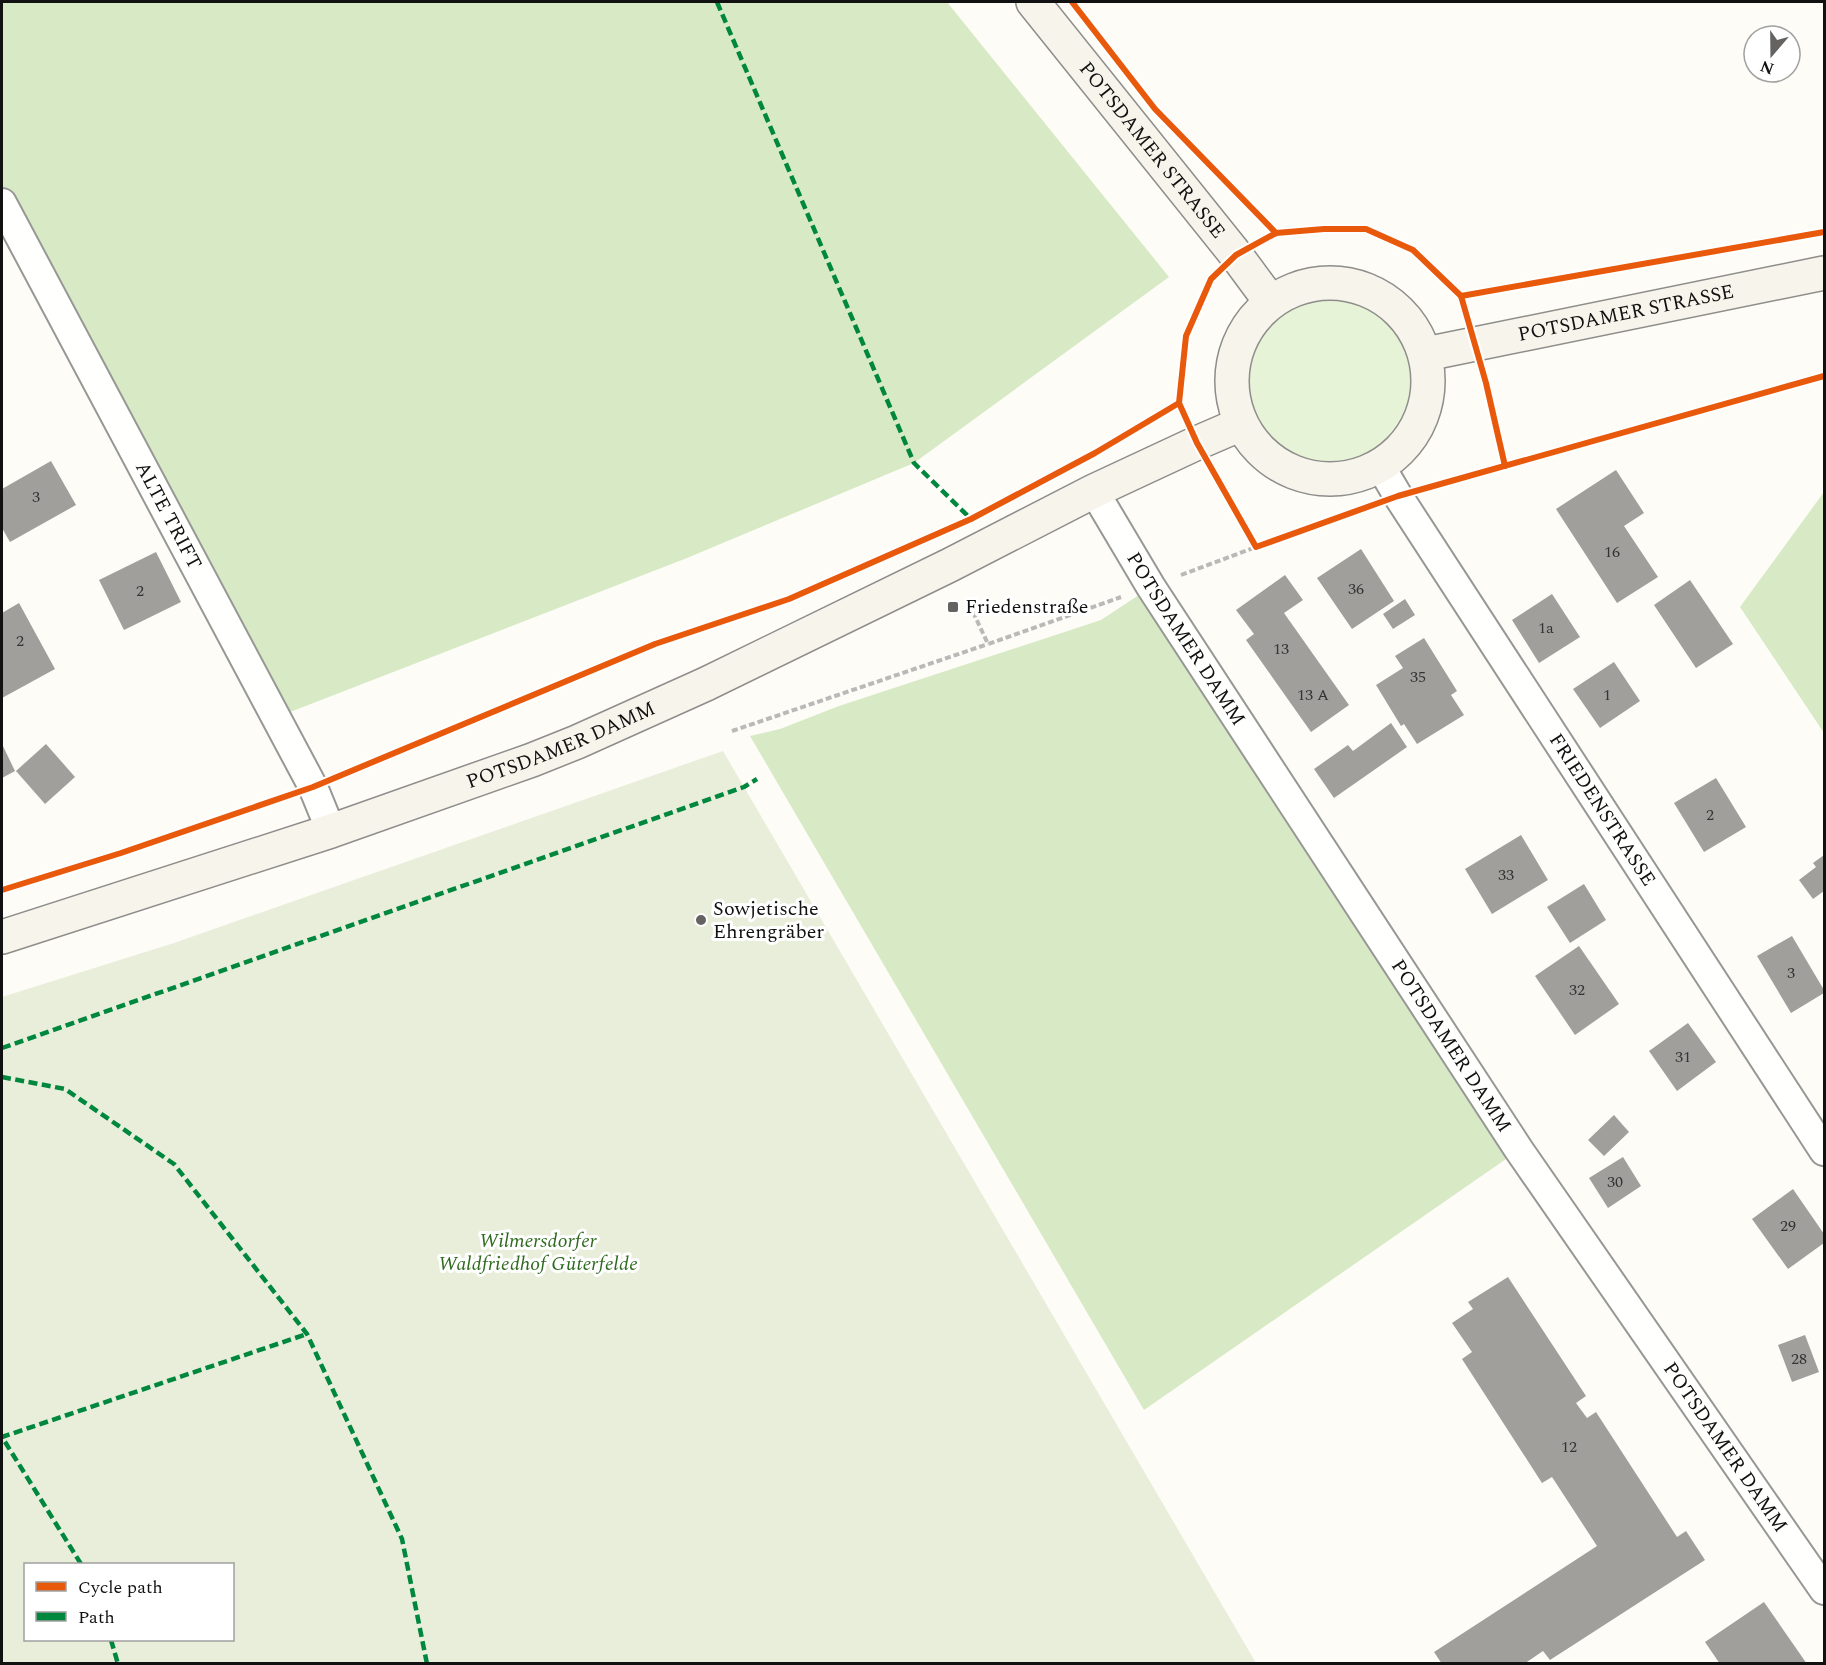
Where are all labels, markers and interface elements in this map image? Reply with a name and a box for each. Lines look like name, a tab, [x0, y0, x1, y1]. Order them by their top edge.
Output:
north arrow	[1742, 24, 1802, 84]
text: N	[1757, 54, 1777, 81]
street label: POTSDAMER STRASSE	[1071, 55, 1232, 245]
street label: POTSDAMER STRASSE	[1515, 277, 1737, 350]
street label: ALTE TRIFT	[127, 456, 209, 575]
house number: 3	[32, 485, 40, 509]
house number: 16	[1604, 540, 1620, 564]
street label: POTSDAMER DAMM	[1118, 546, 1253, 732]
house number: 36	[1348, 577, 1364, 601]
house number: 2	[136, 579, 144, 603]
place label: Friedenstraße	[965, 592, 1088, 622]
marker: Friedenstraße	[946, 600, 960, 614]
house number: 1a	[1538, 616, 1554, 640]
house number: 2	[16, 629, 24, 653]
house number: 13	[1273, 637, 1289, 661]
house number: 35	[1410, 665, 1426, 689]
house number: 13 A	[1297, 683, 1329, 707]
house number: 1	[1603, 683, 1611, 707]
street label: POTSDAMER DAMM	[462, 694, 660, 797]
street label: FRIEDENSTRASSE	[1541, 727, 1663, 892]
house number: 2	[1706, 803, 1714, 827]
house number: 33	[1498, 863, 1514, 887]
place label: Sowjetische Ehrengräber	[713, 894, 824, 947]
marker: Sowjetische Ehrengräber	[694, 913, 708, 927]
street label: POTSDAMER DAMM	[1383, 953, 1519, 1139]
house number: 3	[1787, 961, 1795, 985]
house number: 32	[1569, 978, 1585, 1002]
house number: 31	[1675, 1045, 1691, 1069]
house number: 30	[1607, 1170, 1623, 1194]
house number: 29	[1780, 1214, 1796, 1238]
park label: Wilmersdorfer Waldfriedhof Güterfelde	[438, 1226, 638, 1279]
house number: 28	[1791, 1347, 1807, 1371]
street label: POTSDAMER DAMM	[1655, 1356, 1795, 1539]
house number: 12	[1561, 1435, 1577, 1459]
legend	[24, 1563, 234, 1641]
text: Cycle path	[78, 1574, 163, 1601]
text: Path	[78, 1604, 115, 1631]

